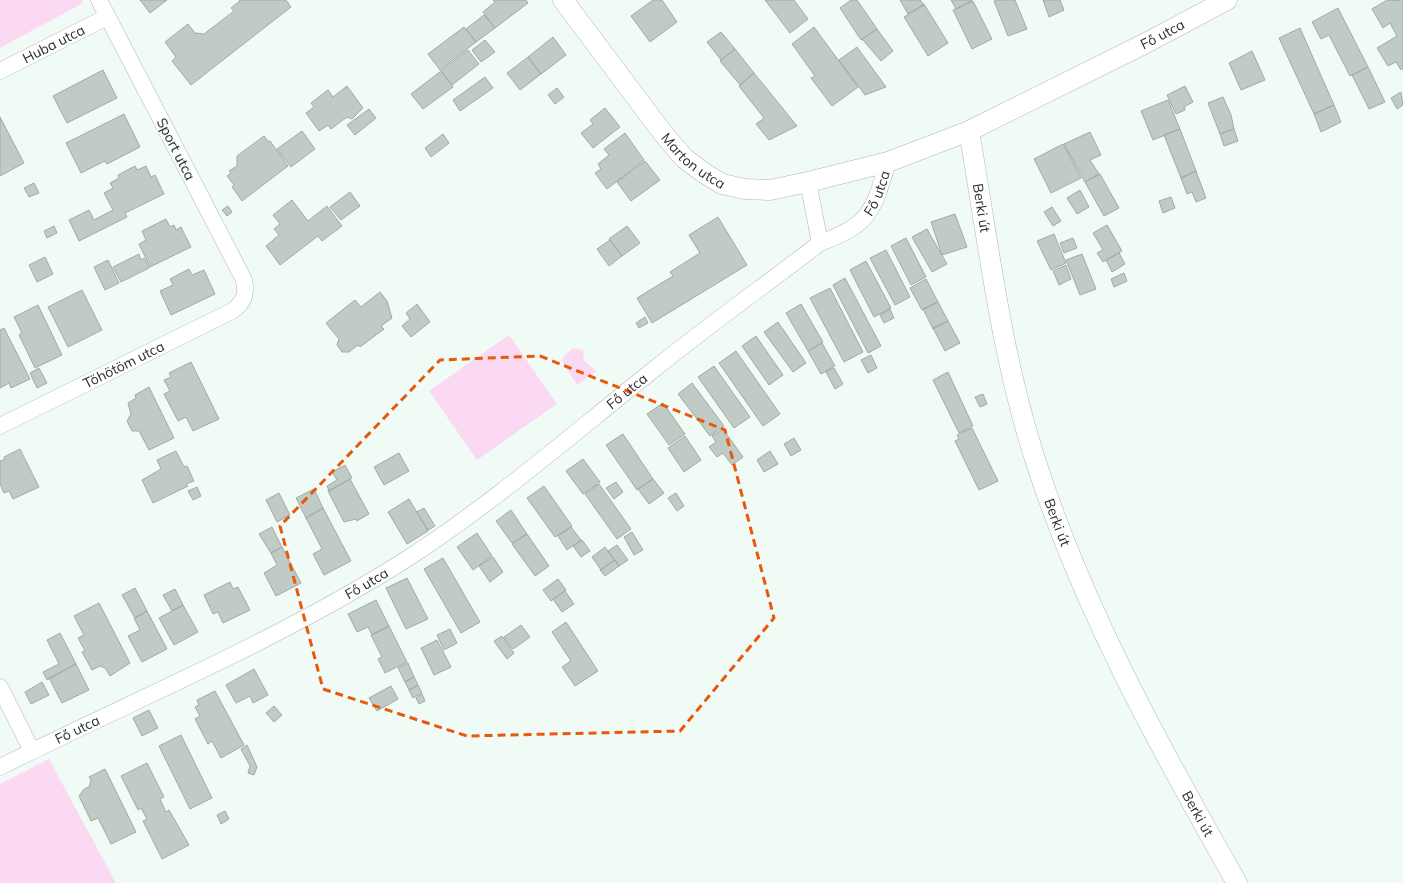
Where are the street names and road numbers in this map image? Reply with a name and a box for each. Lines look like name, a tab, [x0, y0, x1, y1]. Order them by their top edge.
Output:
street label: Fő utca	[1137, 15, 1188, 53]
street label: Huba utca	[19, 21, 88, 67]
street label: Sport utca	[153, 115, 199, 183]
street label: Marton utca	[657, 129, 729, 193]
street label: Fő utca	[860, 168, 894, 219]
street label: Berki út	[969, 182, 994, 234]
street label: Töhötöm utca	[80, 337, 167, 392]
street label: Fő utca	[603, 369, 651, 413]
street label: Berki út	[1040, 496, 1075, 549]
street label: Fő utca	[342, 564, 392, 603]
street label: Fő utca	[52, 711, 103, 748]
street label: Berki út	[1178, 788, 1218, 840]

